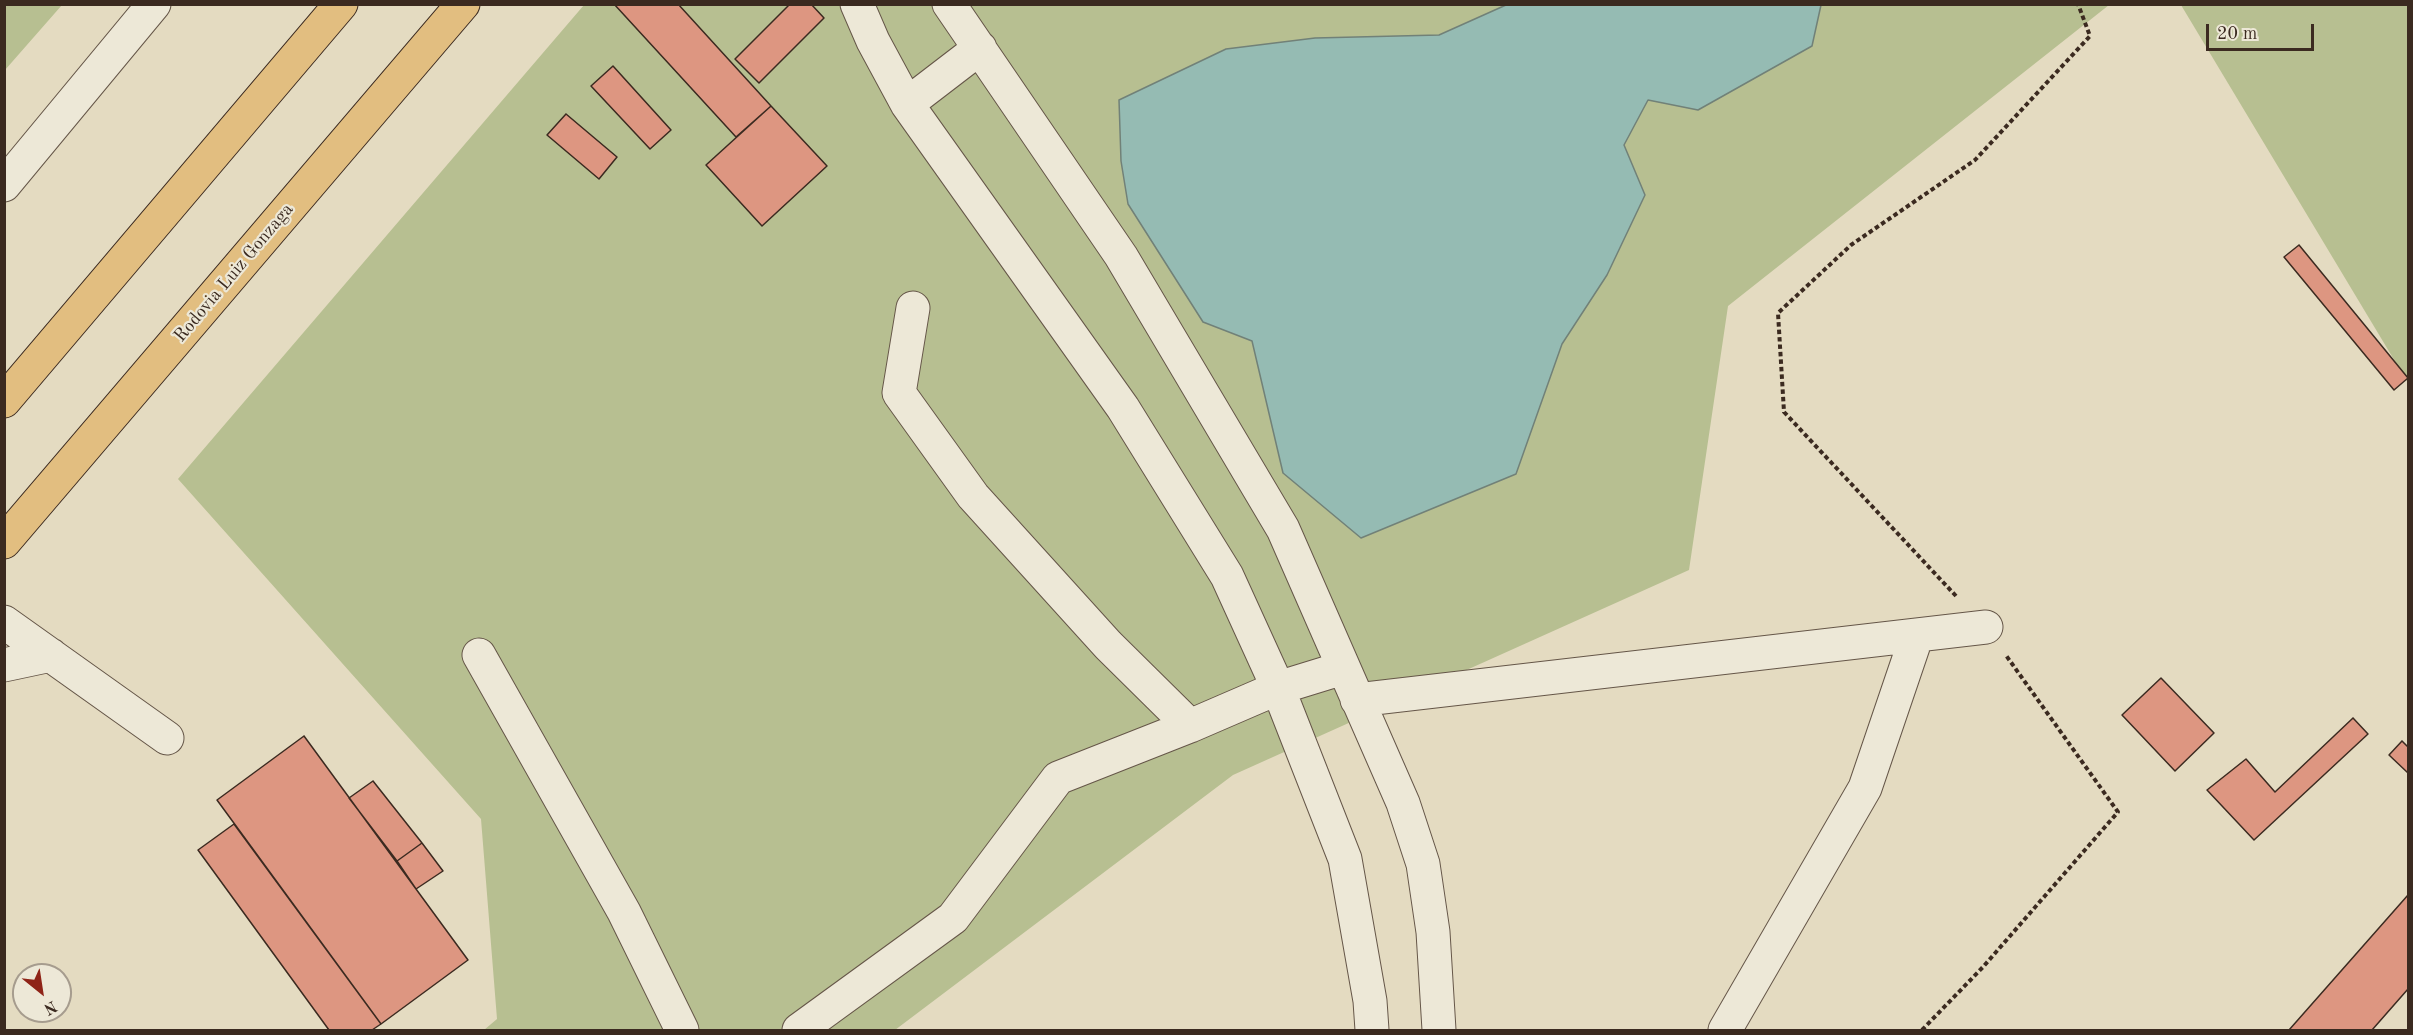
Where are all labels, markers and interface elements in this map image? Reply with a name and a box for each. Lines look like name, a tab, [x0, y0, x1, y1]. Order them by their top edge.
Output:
scale bar	[2209, 12, 2317, 50]
text: 20 m	[2217, 25, 2257, 43]
street label: Rodovia Luiz Gonzaga	[170, 199, 298, 347]
north arrow	[12, 963, 72, 1023]
text: N	[41, 997, 59, 1017]

